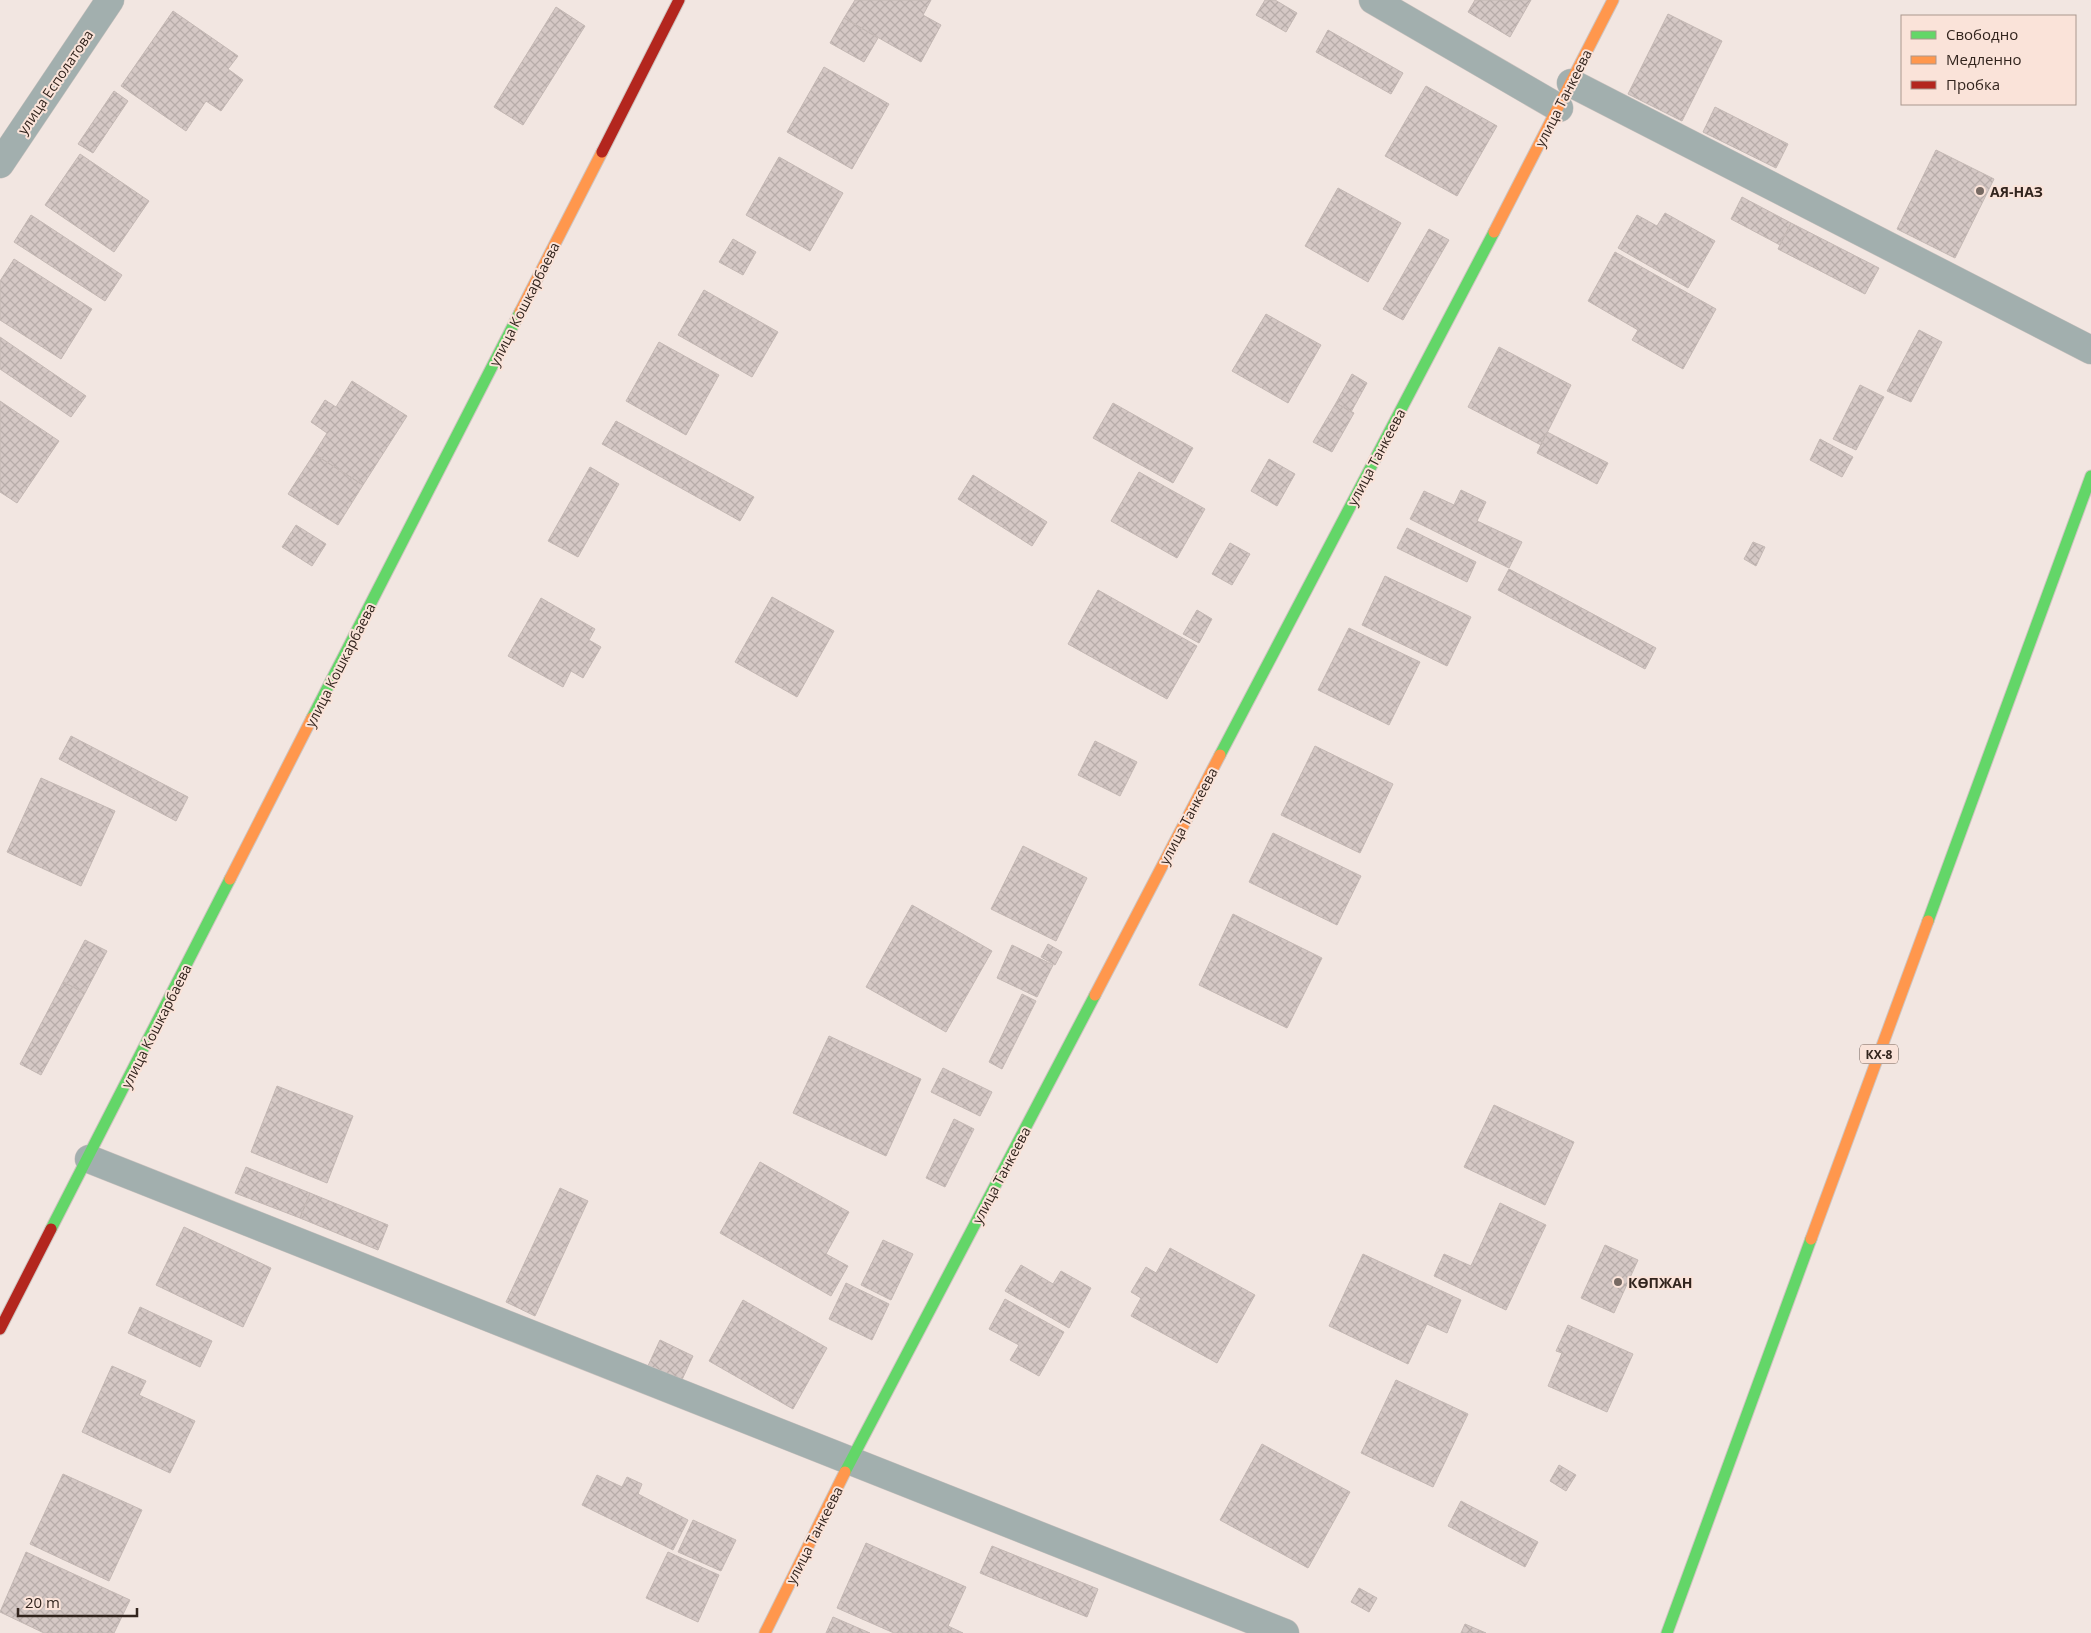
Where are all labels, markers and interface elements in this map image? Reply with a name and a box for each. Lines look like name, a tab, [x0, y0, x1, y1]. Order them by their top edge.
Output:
legend	[1901, 15, 2076, 105]
text: Свободно	[1946, 24, 2018, 44]
street label: улица Есполатова	[13, 26, 97, 138]
street label: улица Танкеева	[1530, 46, 1596, 150]
text: Медленно	[1946, 49, 2022, 69]
text: Пробка	[1946, 74, 2000, 94]
place label: АЯ-НАЗ	[1990, 182, 2043, 201]
marker: АЯ-НАЗ	[1974, 185, 1986, 197]
street label: улица Кошкарбаева	[484, 239, 564, 369]
street label: улица Танкеева	[1342, 405, 1410, 509]
street label: улица Кошкарбаева	[300, 600, 380, 730]
street label: улица Танкеева	[1154, 764, 1222, 868]
street label: улица Кошкарбаева	[116, 961, 196, 1091]
road number: КХ-8	[1860, 1044, 1898, 1064]
street label: улица Танкеева	[967, 1123, 1035, 1227]
place label: КӨПЖАН	[1628, 1273, 1693, 1292]
marker: КӨПЖАН	[1612, 1276, 1624, 1288]
street label: улица Танкеева	[781, 1483, 847, 1587]
scale bar	[18, 1586, 136, 1618]
text: 20 m	[25, 1592, 60, 1612]

